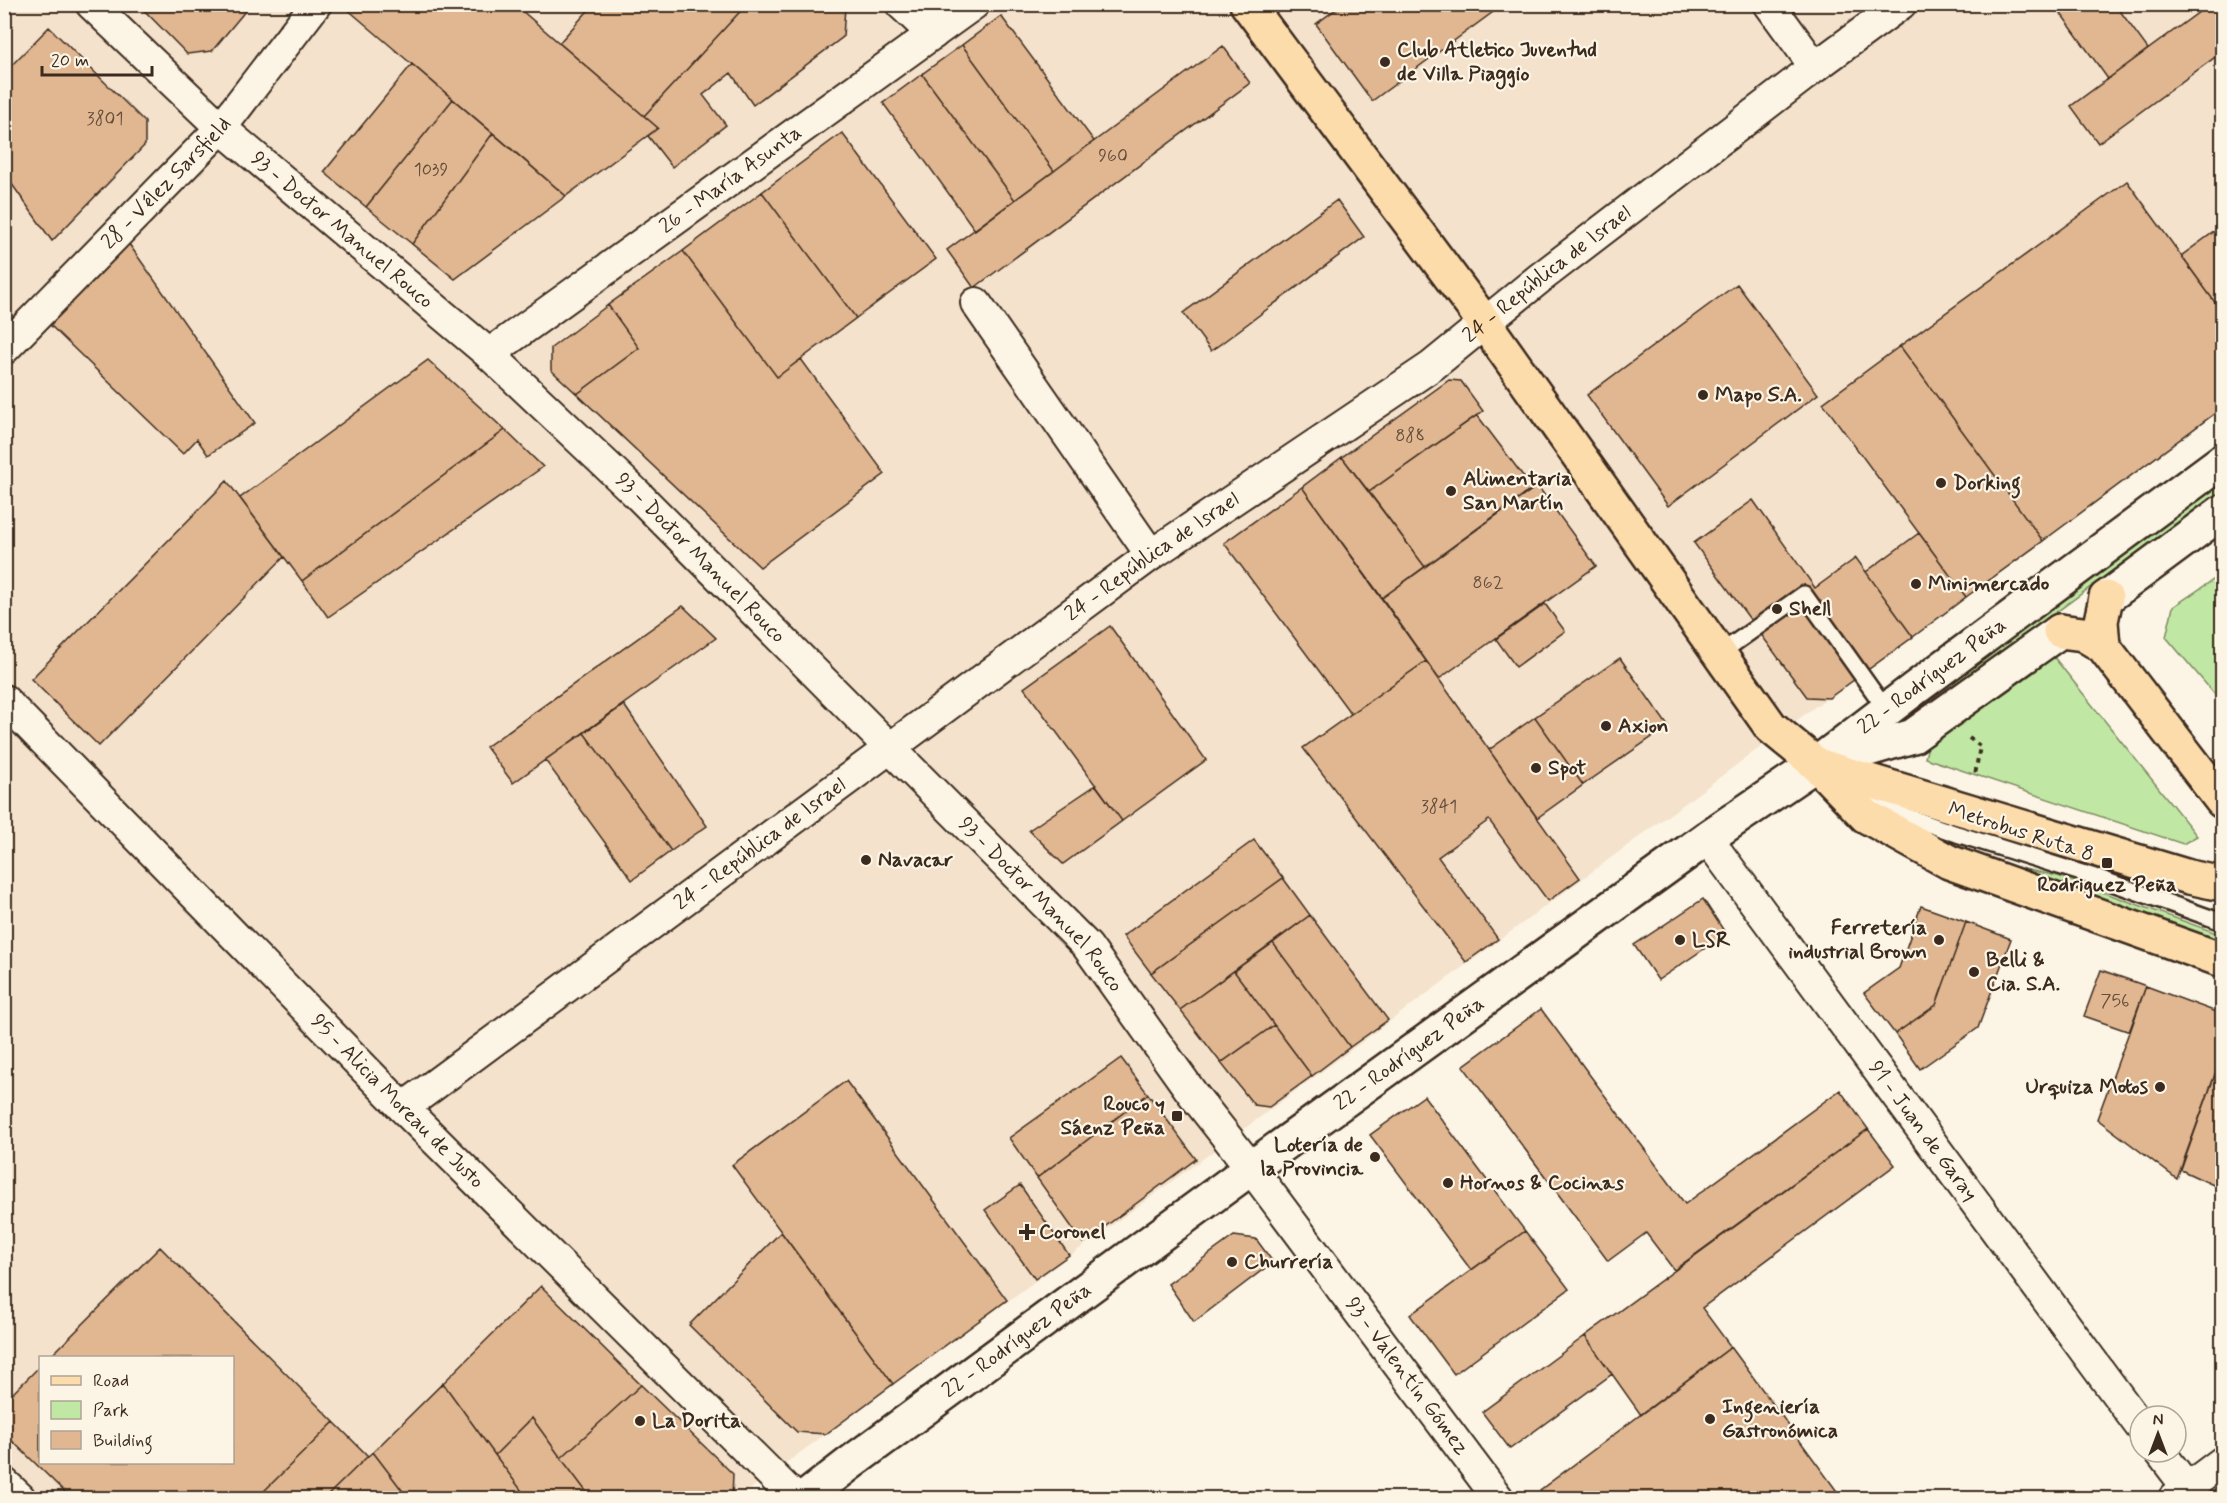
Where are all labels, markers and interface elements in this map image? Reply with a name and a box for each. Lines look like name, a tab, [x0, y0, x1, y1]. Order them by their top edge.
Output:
place label: Club Atletico Juventud de Villa Piaggio	[1397, 36, 1597, 90]
scale bar	[42, 39, 152, 77]
text: 20 m	[51, 49, 89, 73]
marker: Club Atletico Juventud de Villa Piaggio	[1378, 55, 1392, 69]
house number: 3801	[87, 107, 123, 131]
street label: 28 - Vélez Sarsfield	[95, 112, 238, 256]
street label: 26 - María Asunta	[654, 119, 807, 241]
house number: 960	[1098, 144, 1128, 168]
street label: 93 - Doctor Manuel Rouco	[245, 145, 439, 315]
house number: 1039	[414, 158, 448, 182]
street label: 24 - República de Israel	[1457, 199, 1637, 349]
place label: Mapo S.A.	[1715, 381, 1802, 409]
marker: Mapo S.A.	[1696, 388, 1710, 402]
house number: 888	[1395, 424, 1425, 448]
place label: Alimentaria San Martín	[1463, 465, 1572, 517]
street label: 93 - Doctor Manuel Rouco	[609, 466, 792, 649]
place label: Dorking	[1953, 469, 2021, 499]
marker: Dorking	[1934, 476, 1948, 490]
marker: Alimentaria San Martín	[1444, 484, 1458, 498]
street label: 24 - República de Israel	[1059, 486, 1245, 628]
place label: Minimercado	[1928, 570, 2050, 598]
house number: 862	[1473, 571, 1504, 595]
marker: Minimercado	[1909, 577, 1923, 591]
place label: Shell	[1789, 595, 1831, 623]
marker: Shell	[1770, 602, 1784, 616]
street label: 22 - Rodríguez Peña	[1852, 611, 2012, 741]
place label: Axion	[1618, 712, 1669, 740]
marker: Axion	[1599, 719, 1613, 733]
place label: Spot	[1548, 754, 1586, 782]
marker: Spot	[1529, 761, 1543, 775]
street label: 24 - República de Israel	[668, 771, 852, 917]
house number: 3841	[1421, 795, 1457, 819]
street label: Metrobus Ruta 8	[1944, 795, 2098, 869]
street label: 93 - Doctor Manuel Rouco	[952, 811, 1130, 998]
place label: Navacar	[878, 846, 953, 874]
marker: Navacar	[859, 853, 873, 867]
marker: Rodriguez Peña	[2100, 856, 2114, 870]
place label: Rodriguez Peña	[2037, 871, 2177, 899]
place label: Ferretería industrial Brown	[1788, 914, 1927, 966]
place label: LSR	[1692, 926, 1731, 954]
marker: LSR	[1673, 933, 1687, 947]
marker: Ferretería industrial Brown	[1932, 933, 1946, 947]
place label: Belli & Cia. S.A.	[1986, 946, 2060, 998]
marker: Belli & Cia. S.A.	[1967, 965, 1981, 979]
house number: 756	[2101, 989, 2130, 1013]
street label: 22 - Rodríguez Peña	[1328, 990, 1490, 1117]
street label: 95 - Alicia Moreau de Justo	[305, 1008, 490, 1195]
street label: 91 - Juan de Garay	[1862, 1055, 1984, 1207]
place label: Urquiza Motos	[2026, 1073, 2149, 1101]
marker: Urquiza Motos	[2153, 1080, 2167, 1094]
place label: Rouco y Sáenz Peña	[1060, 1090, 1165, 1142]
marker: Rouco y Sáenz Peña	[1170, 1109, 1184, 1123]
place label: Lotería de la Provincia	[1260, 1131, 1364, 1183]
marker: Lotería de la Provincia	[1368, 1150, 1382, 1164]
place label: Hornos & Cocinas	[1460, 1169, 1625, 1197]
marker: Hornos & Cocinas	[1441, 1176, 1455, 1190]
place label: Coronel	[1039, 1218, 1106, 1246]
marker: Coronel	[1020, 1225, 1034, 1239]
place label: Churrería	[1244, 1248, 1334, 1276]
marker: Churrería	[1225, 1255, 1239, 1269]
street label: 22 - Rodríguez Peña	[936, 1276, 1097, 1405]
street label: 93 - Valentín Gómez	[1339, 1292, 1475, 1461]
legend	[39, 1356, 234, 1464]
text: Road	[93, 1369, 129, 1393]
place label: Ingeniería Gastronómica	[1722, 1393, 1838, 1445]
text: Park	[93, 1399, 129, 1423]
north arrow	[2128, 1404, 2188, 1464]
place label: La Dorita	[652, 1407, 741, 1435]
text: N	[2153, 1410, 2163, 1431]
marker: Ingeniería Gastronómica	[1703, 1412, 1717, 1426]
marker: La Dorita	[633, 1414, 647, 1428]
text: Building	[93, 1429, 153, 1455]

